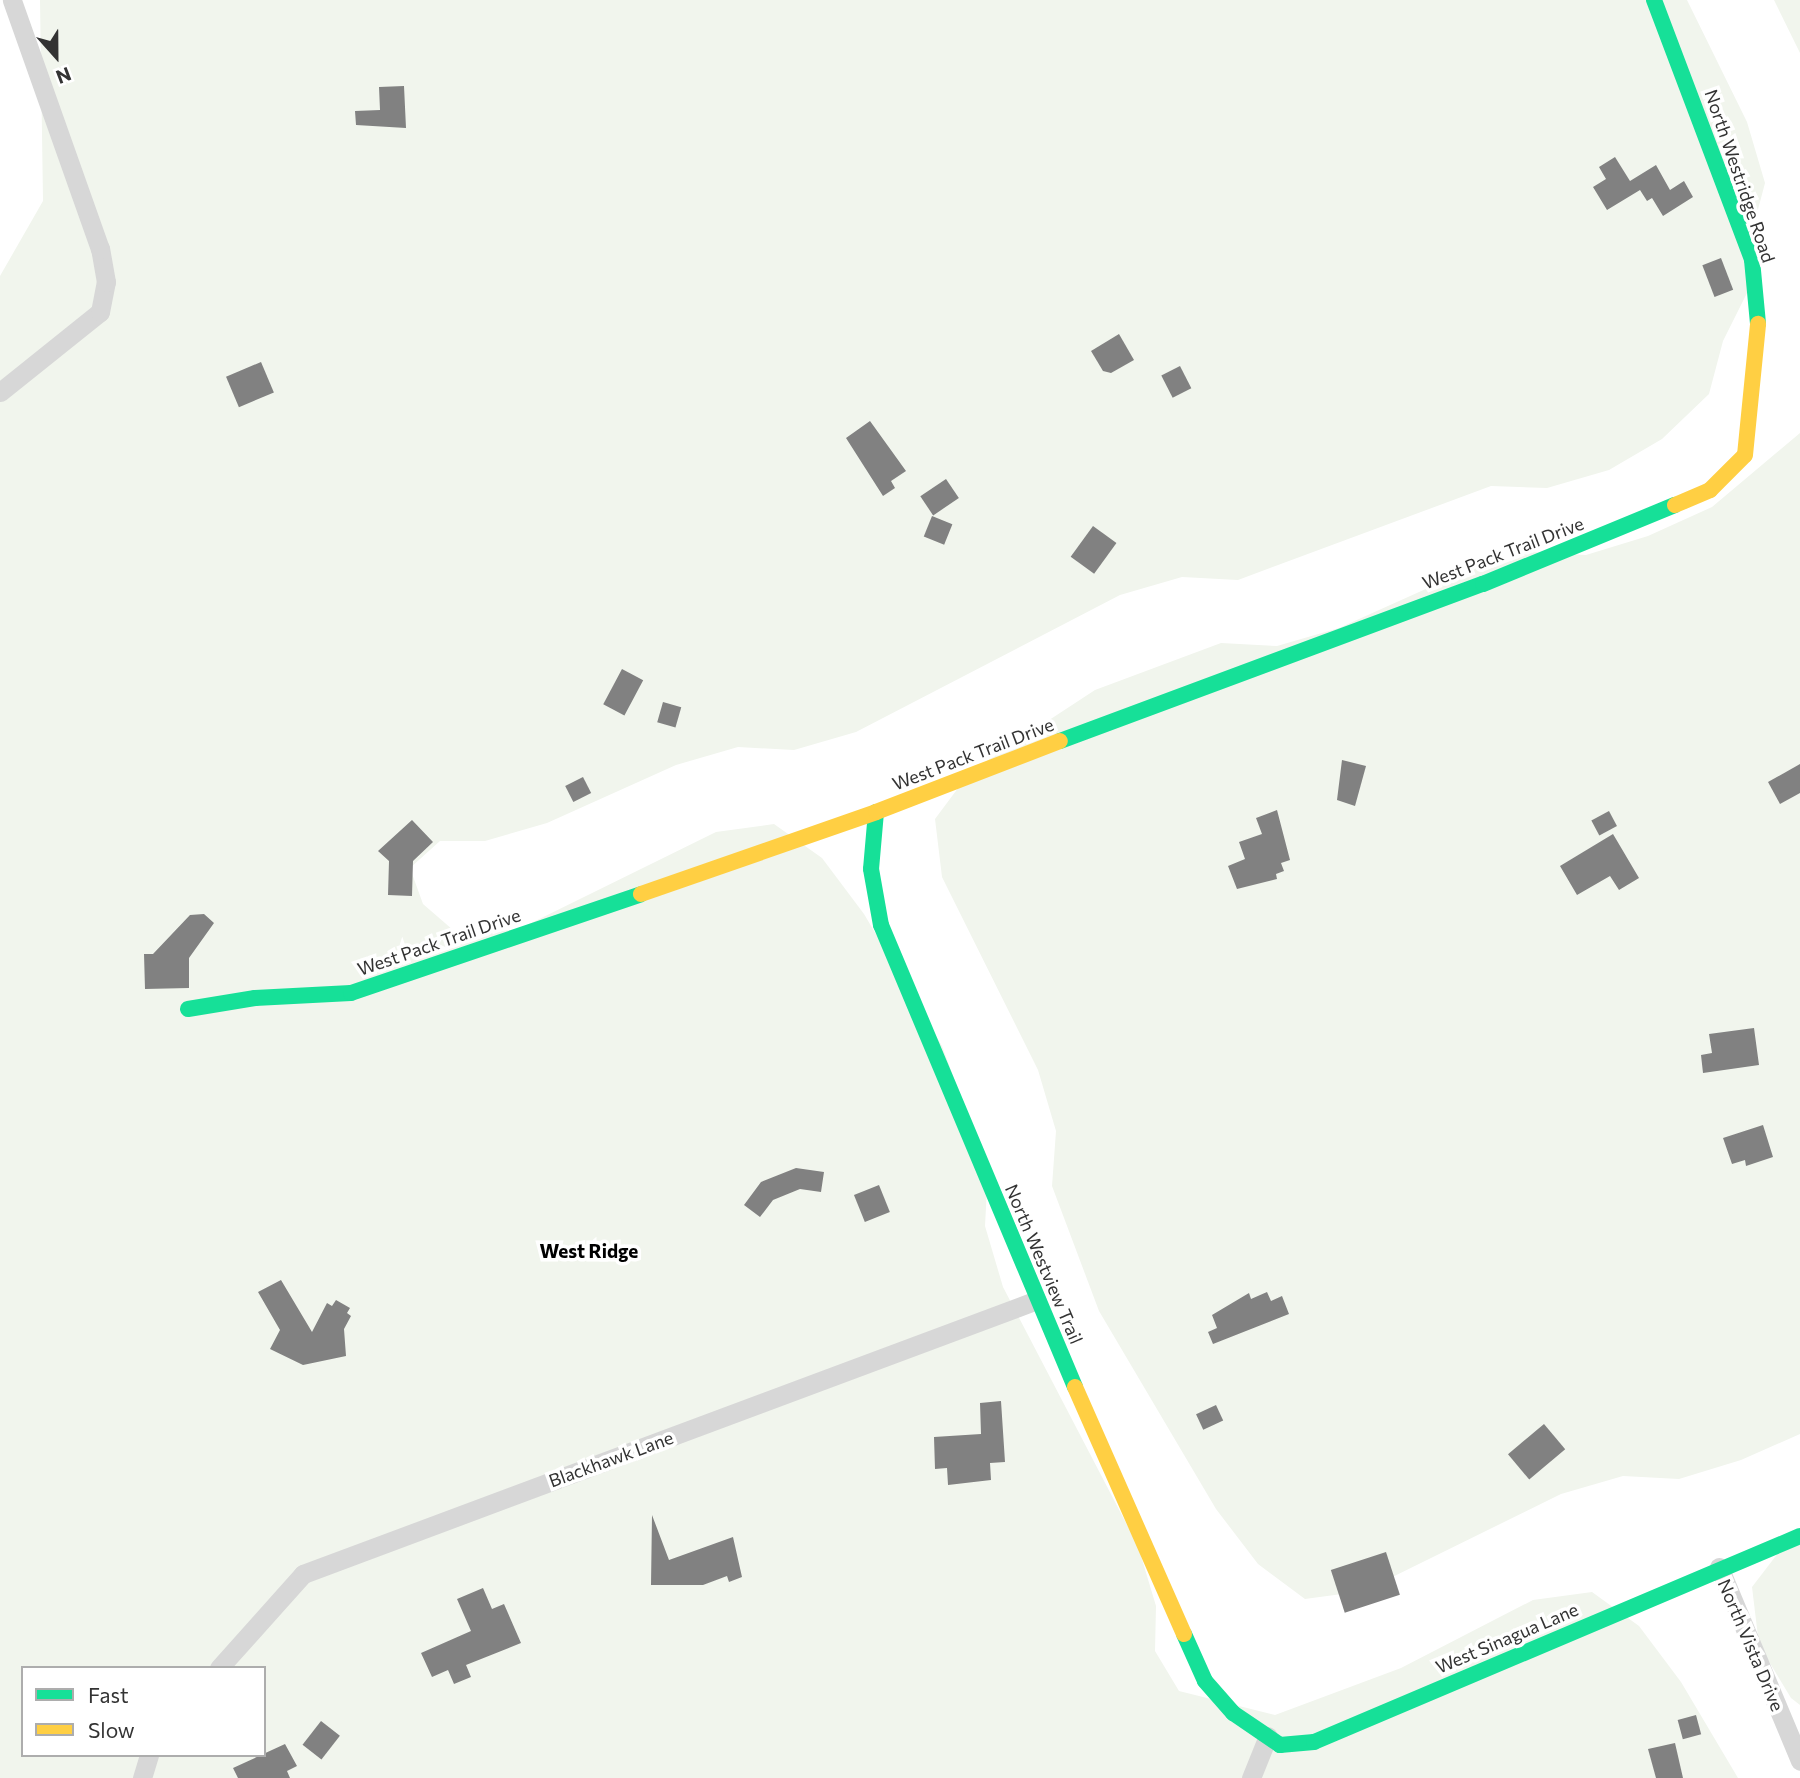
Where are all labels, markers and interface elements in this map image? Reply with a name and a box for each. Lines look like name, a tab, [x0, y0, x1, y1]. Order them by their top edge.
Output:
north arrow	[21, 21, 91, 91]
text: N	[53, 63, 74, 89]
street label: North Westridge Road	[1700, 87, 1780, 265]
street label: West Pack Trail Drive	[1419, 512, 1587, 594]
street label: West Pack Trail Drive	[889, 713, 1057, 795]
street label: West Pack Trail Drive	[355, 904, 523, 980]
street label: North Westview Trail	[1001, 1181, 1087, 1347]
district label: West Ridge	[540, 1240, 638, 1262]
street label: Blackhawk Lane	[546, 1426, 676, 1492]
street label: North Vista Drive	[1713, 1576, 1789, 1714]
street label: West Sinagua Lane	[1433, 1598, 1581, 1678]
legend	[21, 1666, 266, 1757]
text: Fast	[88, 1682, 129, 1707]
text: Slow	[88, 1717, 135, 1742]

